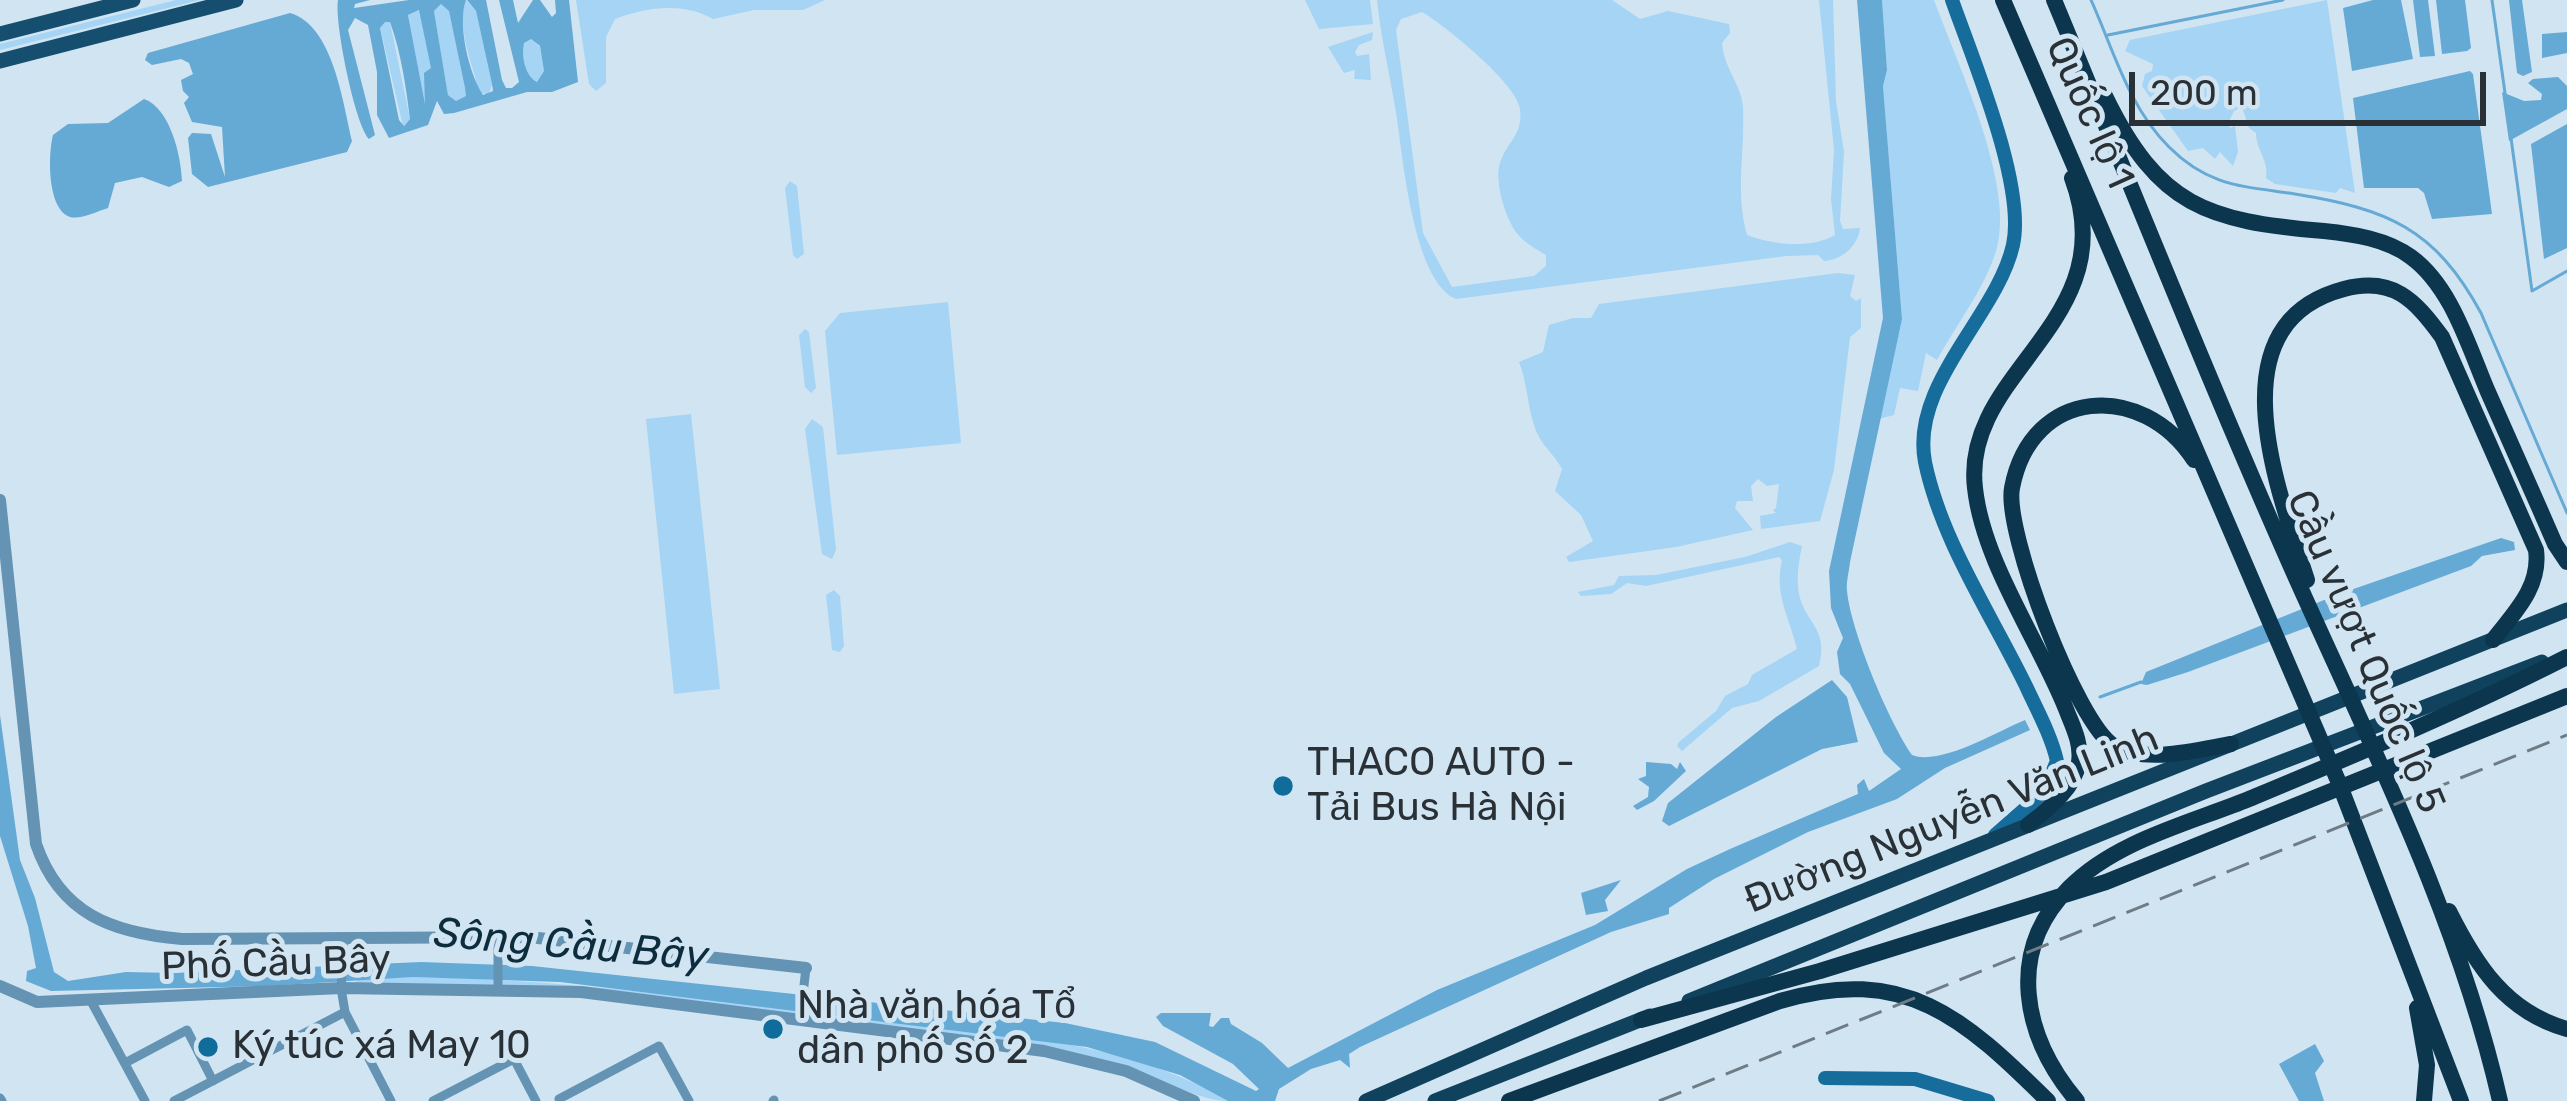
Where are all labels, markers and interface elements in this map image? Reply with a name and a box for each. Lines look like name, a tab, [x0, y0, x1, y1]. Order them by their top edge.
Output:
street label: Quốc lộ 1	[2035, 30, 2143, 196]
scale bar	[2135, 48, 2492, 122]
text: 200 m	[2150, 71, 2258, 114]
street label: Cầu vượt Quốc lộ 5	[2276, 484, 2454, 820]
street label: Đường Nguyễn Văn Linh	[1738, 716, 2166, 924]
place label: THACO AUTO - Tải Bus Hà Nội	[1307, 741, 1575, 832]
marker: THACO AUTO - Tải Bus Hà Nội	[1270, 773, 1296, 799]
water label: Sông Cầu Bây	[432, 909, 710, 983]
street label: Phố Cầu Bây	[160, 937, 392, 991]
place label: Nhà văn hóa Tổ dân phố số 2	[797, 984, 1076, 1075]
marker: Nhà văn hóa Tổ dân phố số 2	[760, 1016, 786, 1042]
place label: Ký túc xá May 10	[232, 1024, 531, 1070]
marker: Ký túc xá May 10	[195, 1034, 221, 1060]

